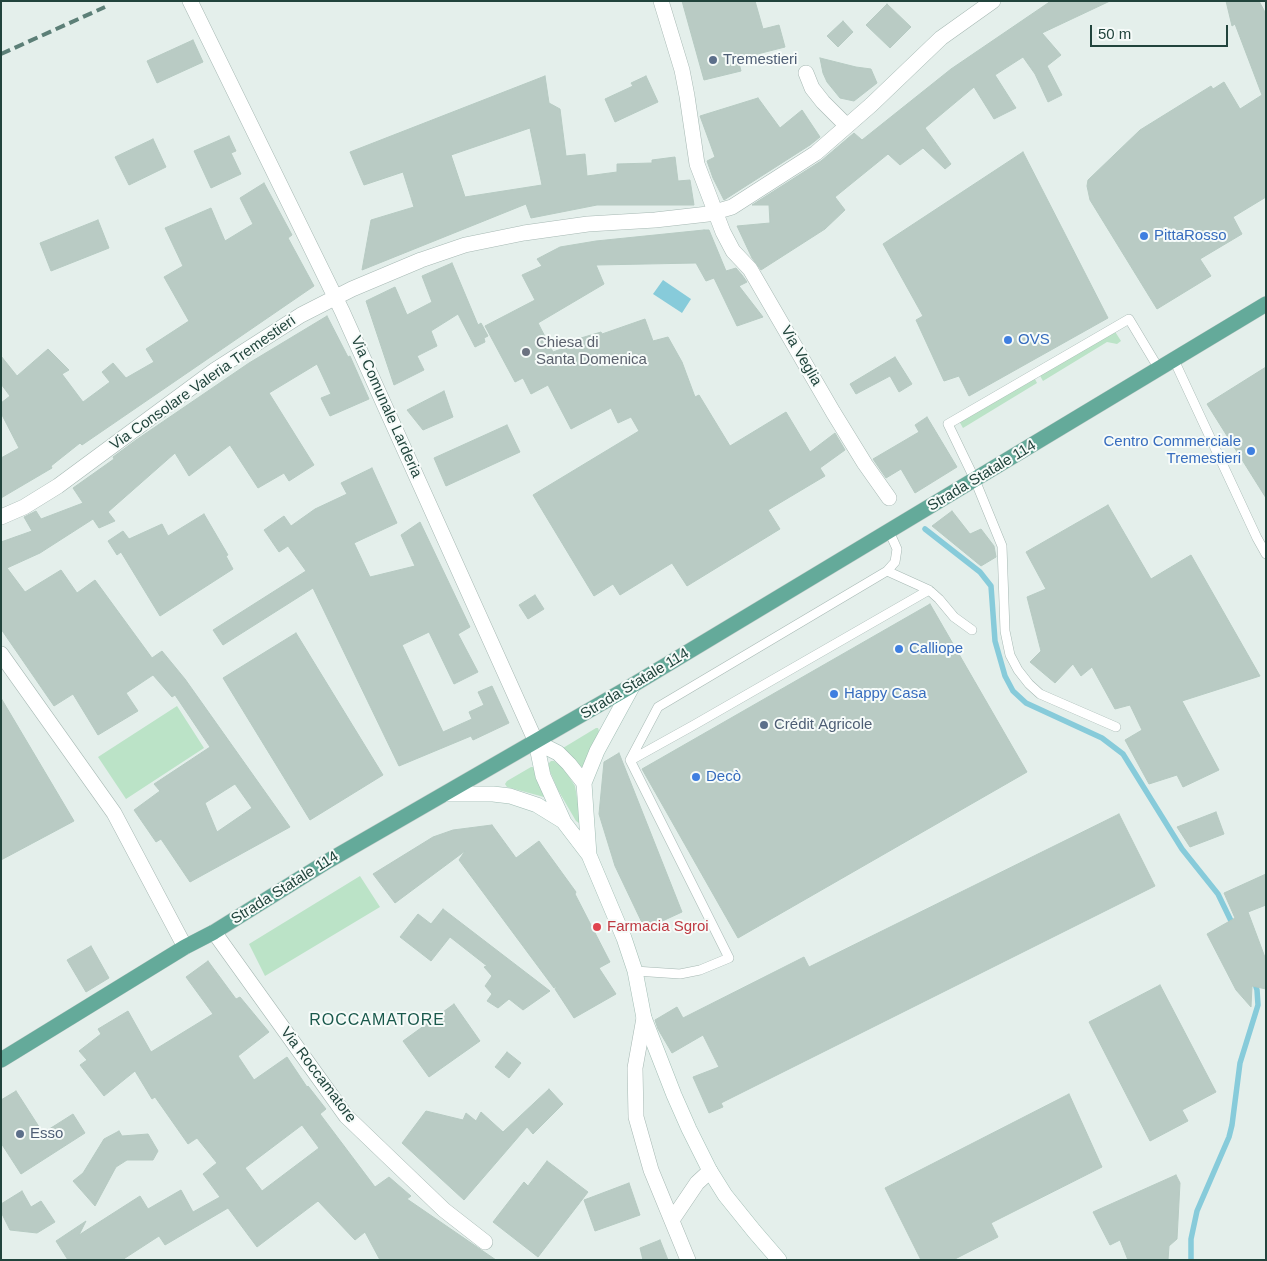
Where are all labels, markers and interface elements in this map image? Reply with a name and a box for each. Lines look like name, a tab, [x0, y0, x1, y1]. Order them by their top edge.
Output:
scale bar	[1092, 15, 1230, 47]
text: 50 m	[1098, 25, 1131, 42]
place label: Tremestieri	[723, 51, 797, 69]
marker: Tremestieri	[707, 54, 719, 66]
place label: PittaRosso	[1154, 227, 1227, 245]
marker: PittaRosso	[1138, 230, 1150, 242]
street label: Via Consolare Valeria Tremestieri	[107, 312, 299, 454]
street label: Via Veglia	[777, 323, 825, 389]
place label: OVS	[1018, 331, 1050, 349]
street label: Via Comunale Larderia	[347, 333, 425, 481]
place label: Chiesa di Santa Domenica	[536, 334, 647, 369]
marker: OVS	[1002, 334, 1014, 346]
marker: Chiesa di Santa Domenica	[520, 346, 532, 358]
place label: Centro Commerciale Tremestieri	[1103, 433, 1241, 468]
street label: Strada Statale 114	[925, 437, 1039, 515]
marker: Centro Commerciale Tremestieri	[1245, 445, 1257, 457]
place label: Calliope	[909, 640, 963, 658]
marker: Calliope	[893, 643, 905, 655]
street label: Strada Statale 114	[578, 645, 692, 723]
place label: Happy Casa	[844, 685, 927, 703]
marker: Happy Casa	[828, 688, 840, 700]
place label: Crédit Agricole	[774, 716, 872, 734]
marker: Crédit Agricole	[758, 719, 770, 731]
place label: Decò	[706, 768, 741, 786]
marker: Decò	[690, 771, 702, 783]
street label: Strada Statale 114	[228, 848, 342, 928]
place label: Farmacia Sgroi	[607, 918, 709, 936]
marker: Farmacia Sgroi	[591, 921, 603, 933]
district label: ROCCAMATORE	[308, 1011, 446, 1031]
street label: Via Roccamatore	[276, 1024, 360, 1126]
place label: Esso	[30, 1125, 63, 1143]
marker: Esso	[14, 1128, 26, 1140]

